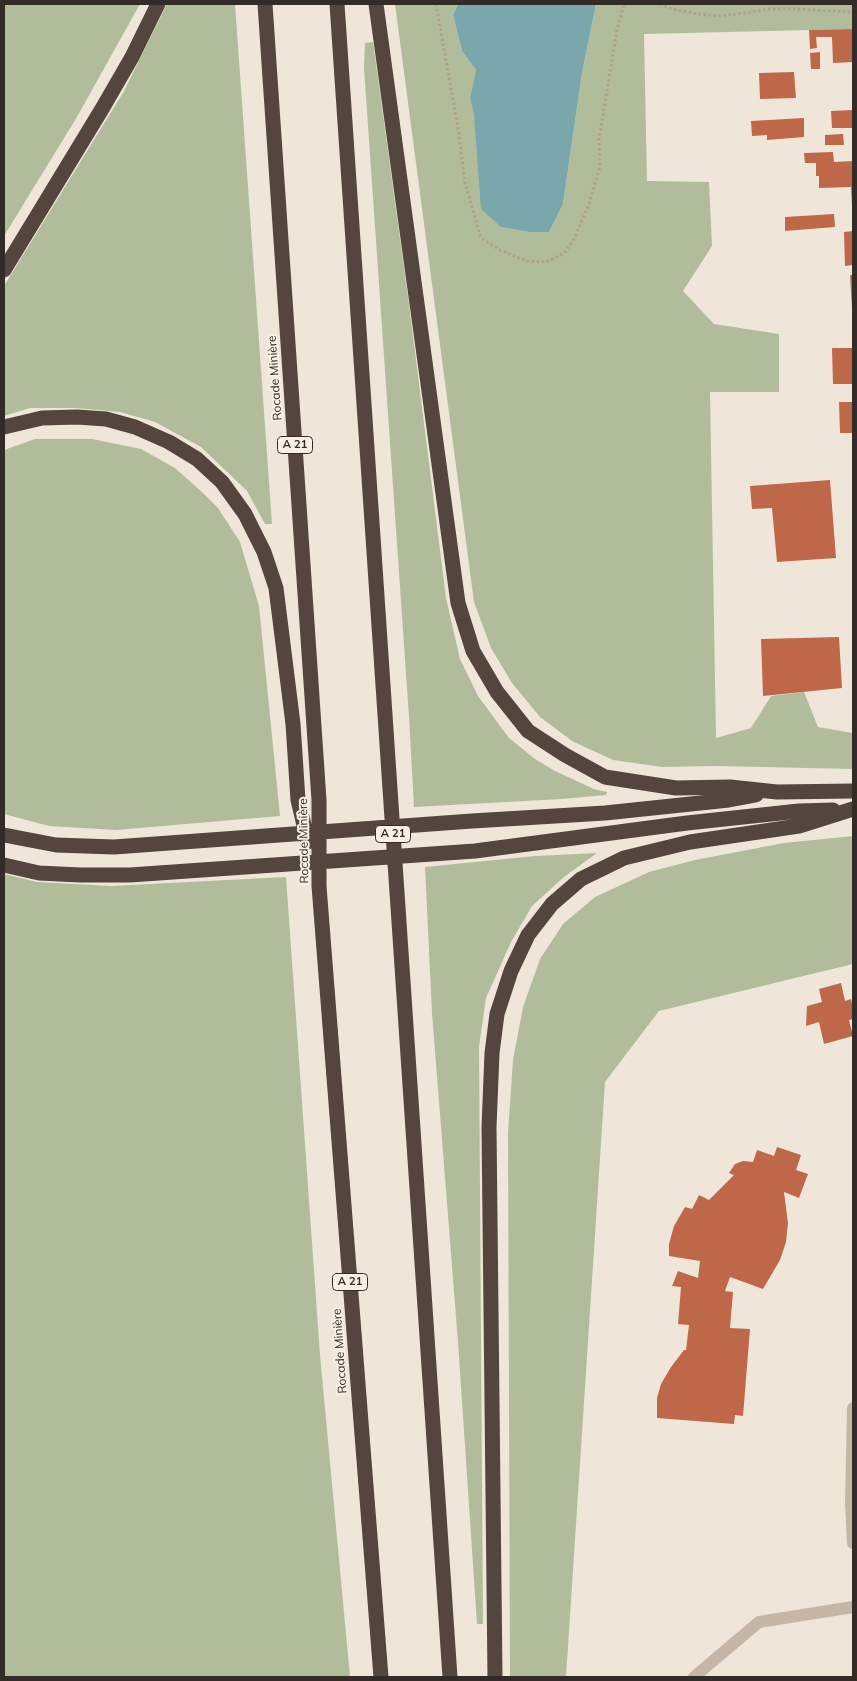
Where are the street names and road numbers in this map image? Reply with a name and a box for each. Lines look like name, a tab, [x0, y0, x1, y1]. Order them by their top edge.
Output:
street label: Rocade Minière	[265, 335, 285, 421]
road number: A 21	[278, 436, 312, 454]
street label: Rocade Minière	[296, 798, 312, 884]
road number: A 21	[376, 826, 410, 842]
road number: A 21	[332, 1274, 368, 1290]
street label: Rocade Minière	[330, 1308, 350, 1394]

